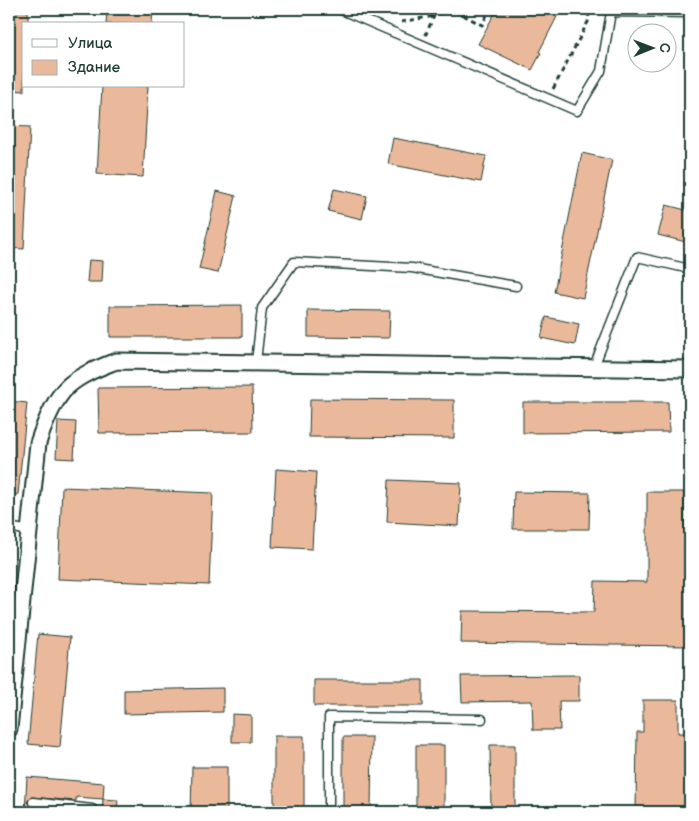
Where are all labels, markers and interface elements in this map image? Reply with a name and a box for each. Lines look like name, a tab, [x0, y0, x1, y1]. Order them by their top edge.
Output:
legend	[22, 22, 185, 88]
north arrow	[626, 22, 676, 72]
text: Улица	[68, 34, 113, 53]
text: С	[656, 43, 673, 53]
text: Здание	[68, 58, 120, 77]

